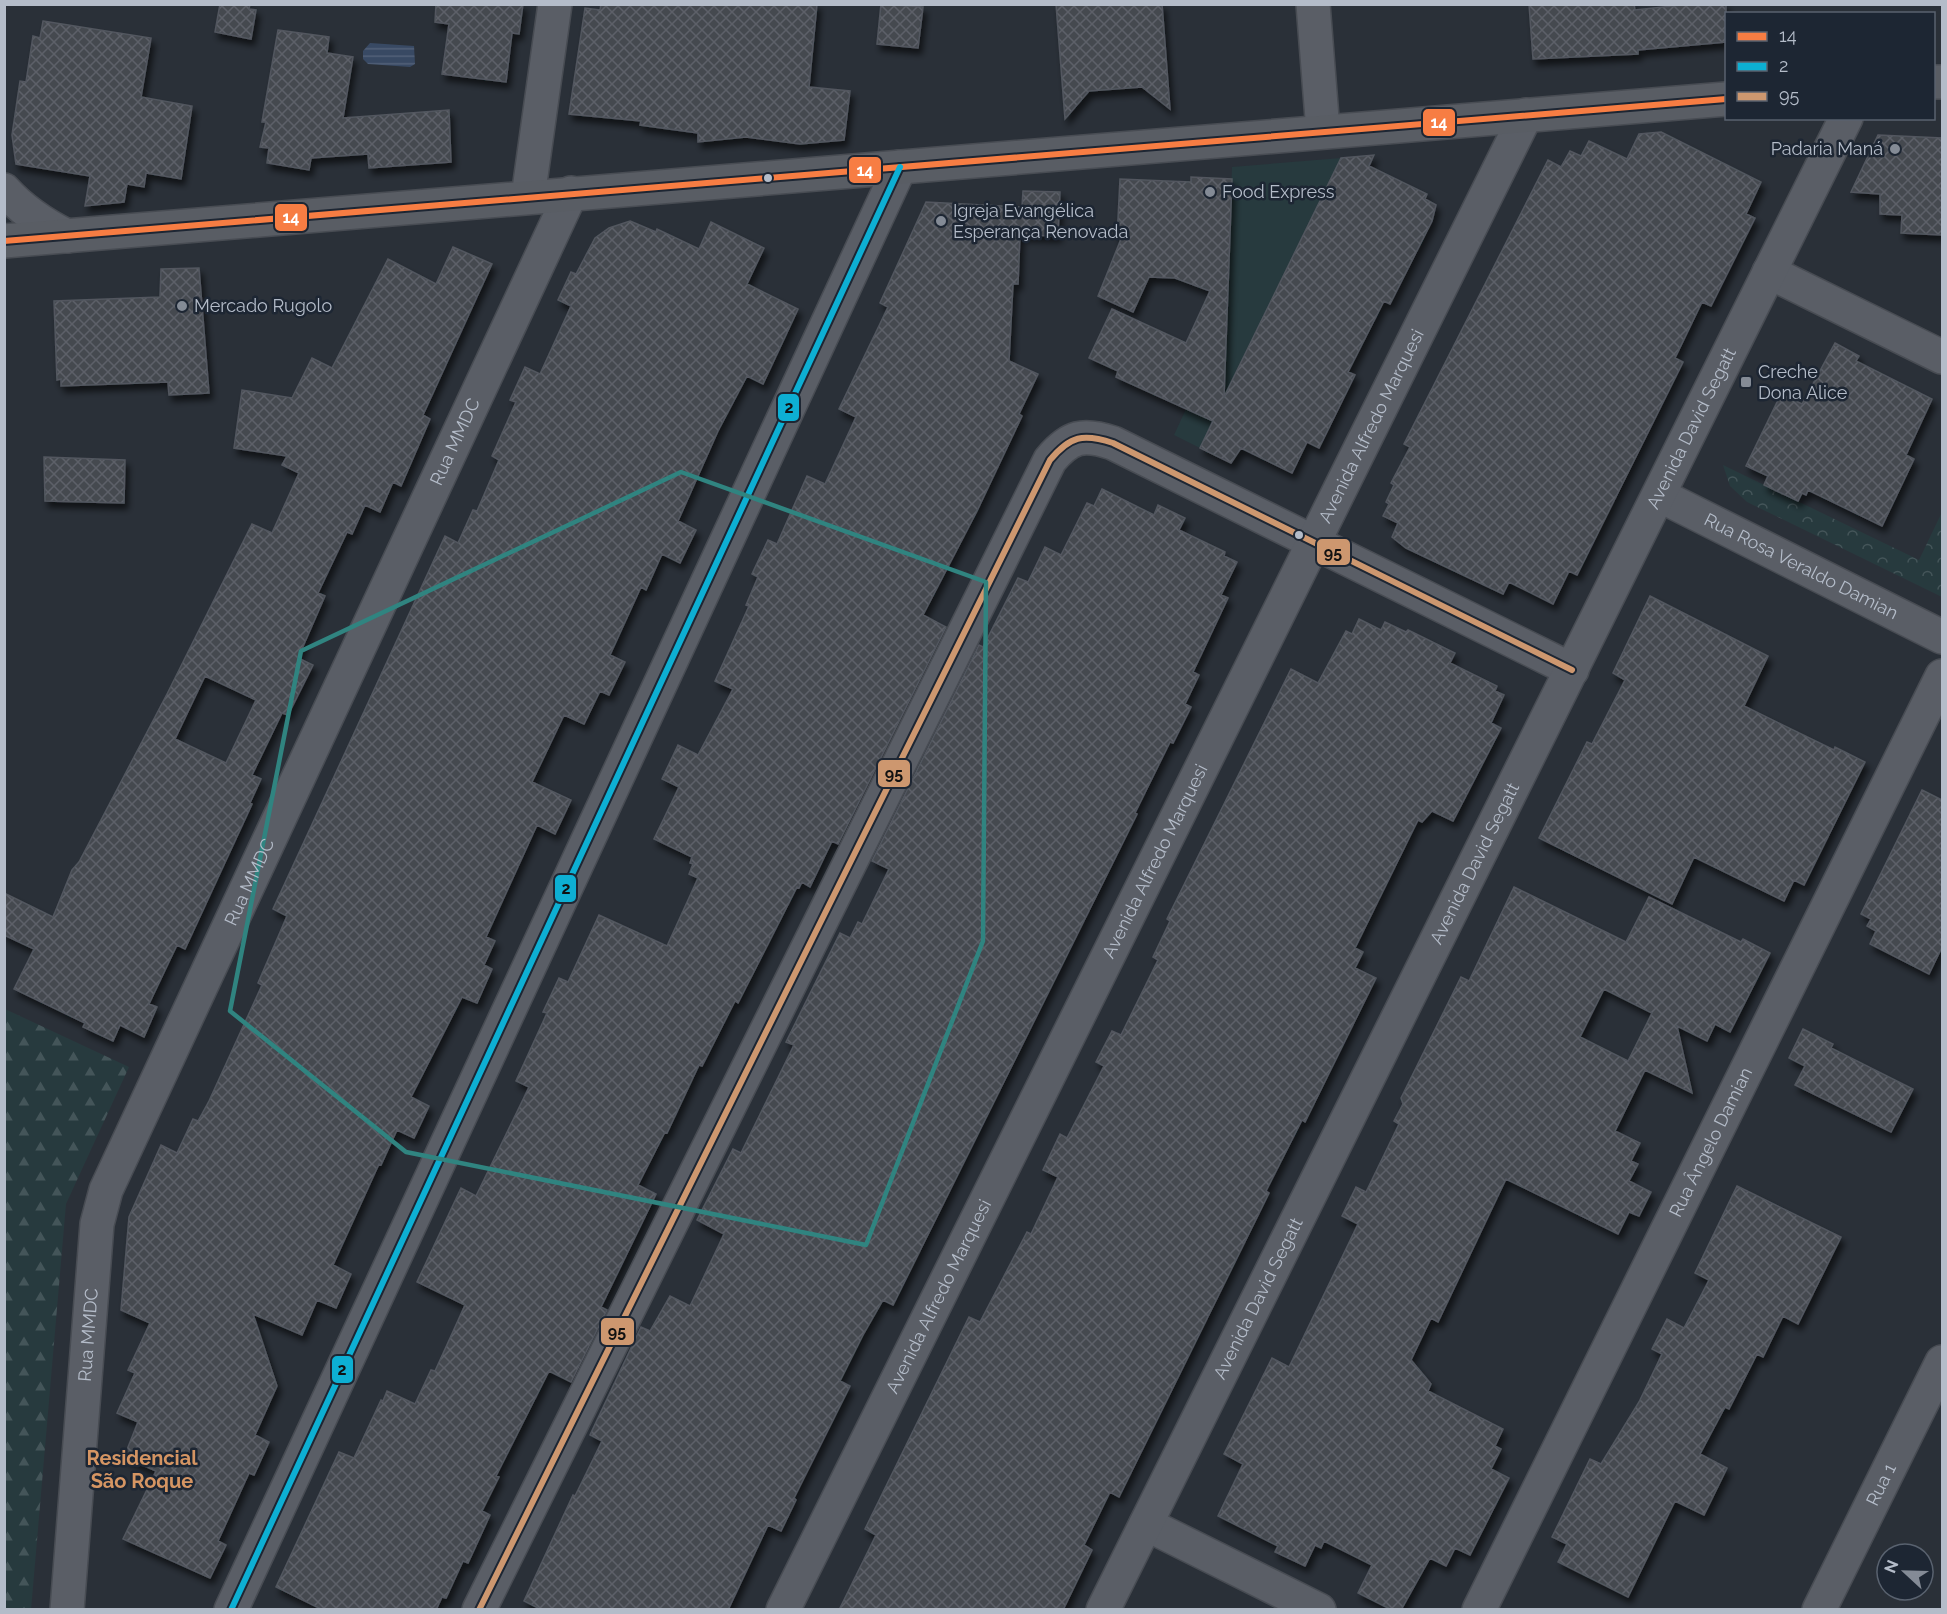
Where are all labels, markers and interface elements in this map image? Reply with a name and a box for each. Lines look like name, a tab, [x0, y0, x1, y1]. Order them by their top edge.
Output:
legend	[1725, 12, 1935, 120]
text: 14	[1779, 25, 1797, 46]
text: 2	[1779, 55, 1788, 76]
text: 95	[1779, 85, 1800, 106]
line badge: 14	[1422, 108, 1456, 137]
text: 14	[1430, 113, 1448, 132]
place label: Padaria Maná	[1771, 138, 1883, 159]
marker: Padaria Maná	[1888, 142, 1902, 156]
line badge: 14	[848, 156, 882, 184]
text: 14	[856, 161, 874, 180]
unlabelled marker	[762, 172, 774, 184]
place label: Food Express	[1222, 181, 1335, 202]
marker: Food Express	[1203, 185, 1217, 199]
place label: Igreja Evangélica Esperança Renovada	[953, 200, 1128, 242]
line badge: 14	[274, 203, 308, 232]
text: 14	[282, 208, 300, 227]
marker: Igreja Evangélica Esperança Renovada	[934, 214, 948, 228]
place label: Mercado Rugolo	[194, 295, 332, 316]
marker: Mercado Rugolo	[175, 299, 189, 313]
street label: Avenida Alfredo Marquesi	[1314, 326, 1428, 526]
street label: Avenida David Segatt	[1642, 344, 1740, 512]
place label: Creche Dona Alice	[1758, 361, 1848, 403]
marker: Creche Dona Alice	[1739, 375, 1753, 389]
line badge: 2	[777, 393, 800, 422]
street label: Rua MMDC	[425, 395, 484, 488]
text: 2	[784, 398, 794, 417]
street label: Rua Rosa Veraldo Damian	[1701, 508, 1902, 623]
unlabelled marker	[1293, 529, 1305, 541]
line badge: 95	[1316, 538, 1351, 566]
text: 95	[1324, 543, 1342, 562]
line badge: 95	[877, 759, 911, 788]
street label: Avenida Alfredo Marquesi	[1098, 761, 1212, 962]
text: 95	[885, 764, 903, 783]
street label: Avenida David Segatt	[1425, 779, 1523, 947]
street label: Rua MMDC	[220, 835, 278, 929]
line badge: 2	[554, 874, 577, 903]
text: 2	[561, 879, 571, 898]
street label: Rua Ângelo Damian	[1665, 1064, 1756, 1220]
street label: Avenida Alfredo Marquesi	[881, 1196, 995, 1397]
street label: Avenida David Segatt	[1209, 1214, 1307, 1382]
street label: Rua MMDC	[74, 1287, 102, 1382]
line badge: 95	[600, 1317, 635, 1346]
text: 95	[608, 1322, 626, 1341]
line badge: 2	[331, 1355, 354, 1384]
text: 2	[337, 1360, 347, 1379]
district label: Residencial São Roque	[86, 1446, 198, 1493]
street label: Rua 1	[1861, 1460, 1900, 1509]
north arrow	[1875, 1542, 1935, 1602]
text: N	[1880, 1557, 1903, 1576]

